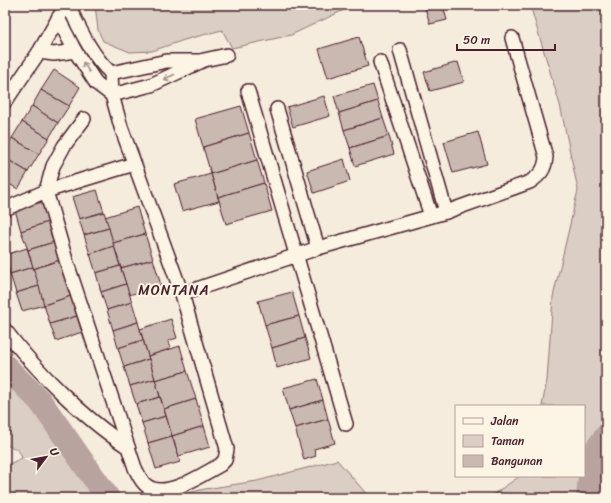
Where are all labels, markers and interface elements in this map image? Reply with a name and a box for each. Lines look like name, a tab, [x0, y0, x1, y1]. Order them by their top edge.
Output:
scale bar	[457, 26, 555, 52]
text: 50 m	[463, 29, 490, 51]
one-way arrow	[82, 62, 90, 73]
one-way arrow	[163, 74, 175, 81]
district label: MONTANA	[138, 278, 210, 303]
legend	[455, 405, 585, 477]
text: Jalan	[490, 410, 519, 432]
text: Taman	[491, 430, 525, 452]
north arrow	[26, 437, 66, 477]
text: U	[44, 444, 64, 461]
text: Bangunan	[491, 450, 543, 472]

